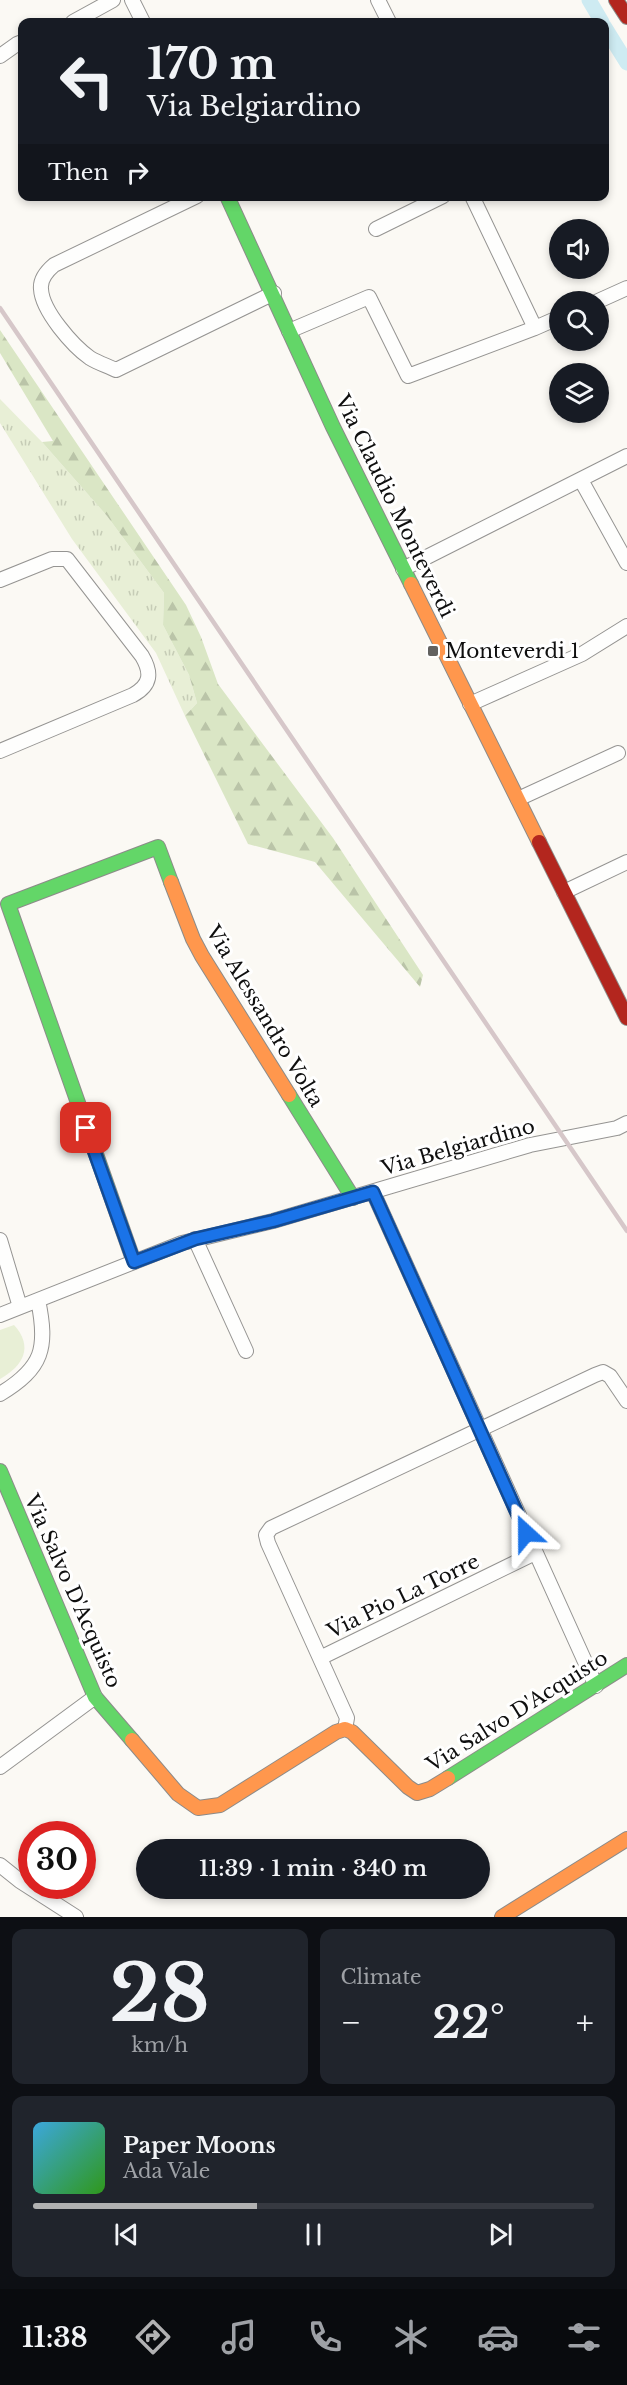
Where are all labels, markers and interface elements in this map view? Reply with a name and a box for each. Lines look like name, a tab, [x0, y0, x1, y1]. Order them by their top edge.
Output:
text: 170 m	[147, 38, 276, 90]
icon: left	[48, 42, 126, 120]
text: Via Belgiardino	[147, 90, 361, 123]
icon: right	[121, 156, 154, 189]
text: Then	[48, 159, 109, 186]
map controls	[549, 219, 609, 423]
button: sound	[549, 219, 609, 279]
button: search	[549, 291, 609, 351]
button: layers	[549, 363, 609, 423]
street label: Via Claudio Monteverdi	[330, 390, 460, 621]
place label: Monteverdi 1	[445, 639, 579, 663]
marker: Monteverdi 1	[426, 644, 440, 658]
street label: Via Alessandro Volta	[201, 920, 329, 1112]
pin	[60, 1102, 111, 1153]
icon: arrive	[69, 1111, 102, 1144]
street label: Via Belgiardino	[377, 1114, 538, 1181]
street label: Via Salvo D'Acquisto	[19, 1490, 126, 1691]
position arrow	[494, 1501, 558, 1565]
street label: Via Pio La Torre	[322, 1549, 483, 1644]
street label: Via Salvo D'Acquisto	[421, 1645, 612, 1777]
speed limit sign: 30	[18, 1821, 96, 1899]
text: 11:39 · 1 min · 340 m	[199, 1855, 427, 1882]
text: 28	[110, 1945, 210, 2042]
text: Climate	[341, 1965, 421, 1989]
text: 22°	[432, 1994, 505, 2050]
text: −	[341, 2002, 361, 2043]
text: +	[576, 2002, 594, 2043]
text: km/h	[131, 2033, 188, 2057]
text: Paper Moons	[123, 2132, 276, 2159]
text: Ada Vale	[123, 2159, 210, 2183]
icon: previous	[110, 2218, 143, 2251]
icon: pause	[297, 2218, 330, 2251]
icon: next	[484, 2218, 517, 2251]
icon: directions	[132, 2316, 174, 2358]
icon: music	[218, 2316, 260, 2358]
icon: phone	[304, 2316, 346, 2358]
icon: climate	[390, 2316, 432, 2358]
icon: car	[477, 2316, 519, 2358]
icon: filters	[563, 2316, 605, 2358]
text: 11:38	[22, 2321, 88, 2354]

